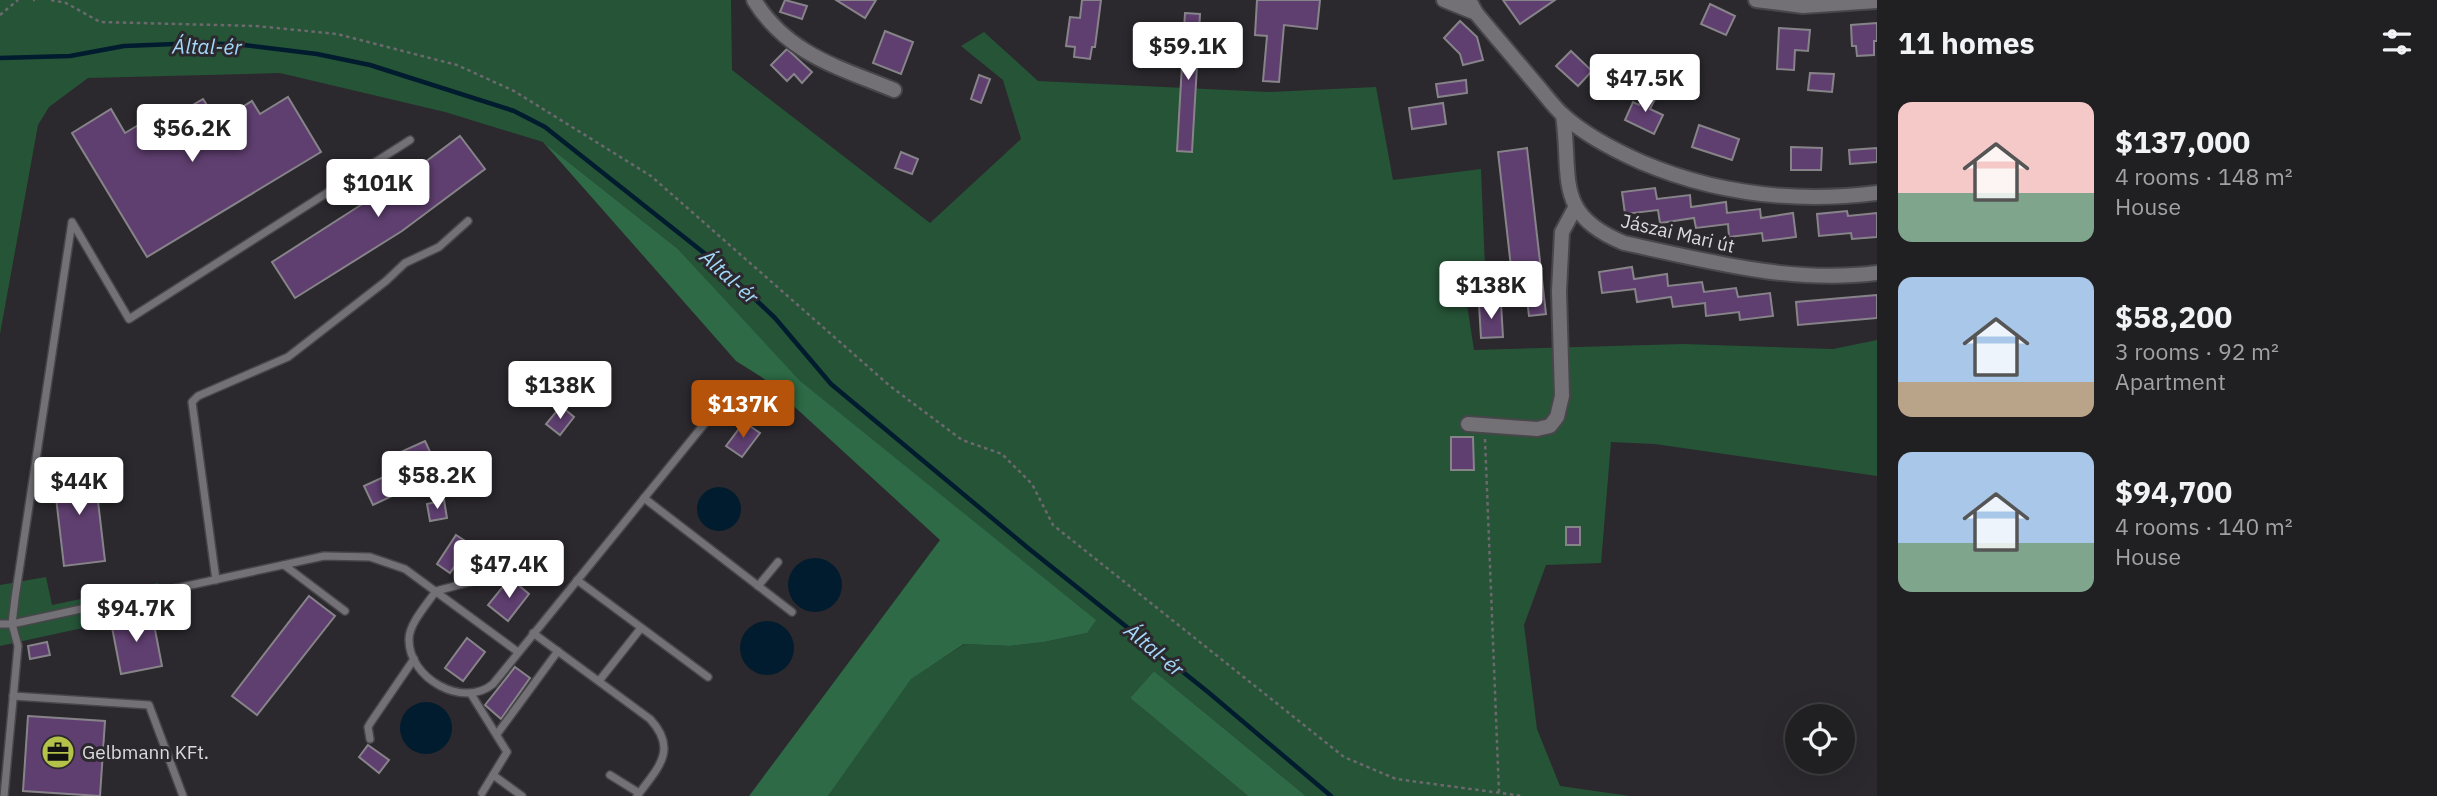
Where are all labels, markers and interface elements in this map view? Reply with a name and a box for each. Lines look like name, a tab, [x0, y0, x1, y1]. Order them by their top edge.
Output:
pin: $59.1K	[1131, 22, 1245, 82]
text: 11 homes	[1898, 23, 2035, 62]
icon: filters	[2378, 23, 2416, 61]
text: $59.1K	[1149, 30, 1227, 60]
water label: Által-ér	[171, 31, 243, 61]
pin: $47.5K	[1588, 54, 1702, 114]
text: $47.5K	[1606, 62, 1684, 92]
pin: $56.2K	[135, 104, 249, 164]
text: $56.2K	[153, 112, 231, 142]
text: $137,000	[2115, 122, 2250, 161]
icon: home	[1954, 130, 2038, 214]
pin: $101K	[329, 160, 427, 219]
text: 4 rooms · 148 m²	[2115, 161, 2293, 191]
text: $101K	[342, 167, 414, 197]
text: House	[2115, 191, 2181, 221]
street label: Jászai Mari út	[1619, 208, 1737, 258]
water label: Által-ér	[694, 242, 766, 311]
pin: $138K	[1442, 262, 1540, 321]
text: $138K	[1455, 269, 1527, 299]
text: $58,200	[2115, 297, 2232, 336]
icon: home	[1954, 305, 2038, 389]
text: 3 rooms · 92 m²	[2115, 336, 2279, 366]
pin: $138K	[511, 362, 609, 421]
text: Apartment	[2115, 366, 2226, 396]
text: $138K	[524, 369, 596, 399]
pin: $137K	[694, 380, 792, 440]
text: $137K	[707, 388, 779, 418]
pin: $58.2K	[380, 452, 494, 511]
pin: $44K	[38, 458, 120, 517]
text: $58.2K	[398, 459, 476, 489]
text: $44K	[50, 465, 108, 495]
text: $94,700	[2115, 472, 2232, 511]
icon: home	[1954, 480, 2038, 564]
text: 4 rooms · 140 m²	[2115, 511, 2293, 541]
pin: $47.4K	[452, 540, 566, 600]
text: House	[2115, 541, 2181, 571]
text: $47.4K	[470, 548, 548, 578]
pin: $94.7K	[79, 584, 193, 644]
text: $94.7K	[97, 592, 175, 622]
water label: Által-ér	[1118, 616, 1191, 683]
map controls	[1785, 704, 1855, 774]
button: locate	[1785, 704, 1855, 774]
office icon: Gelbmann KFt.	[39, 733, 77, 771]
place label: Gelbmann KFt.	[82, 740, 209, 764]

